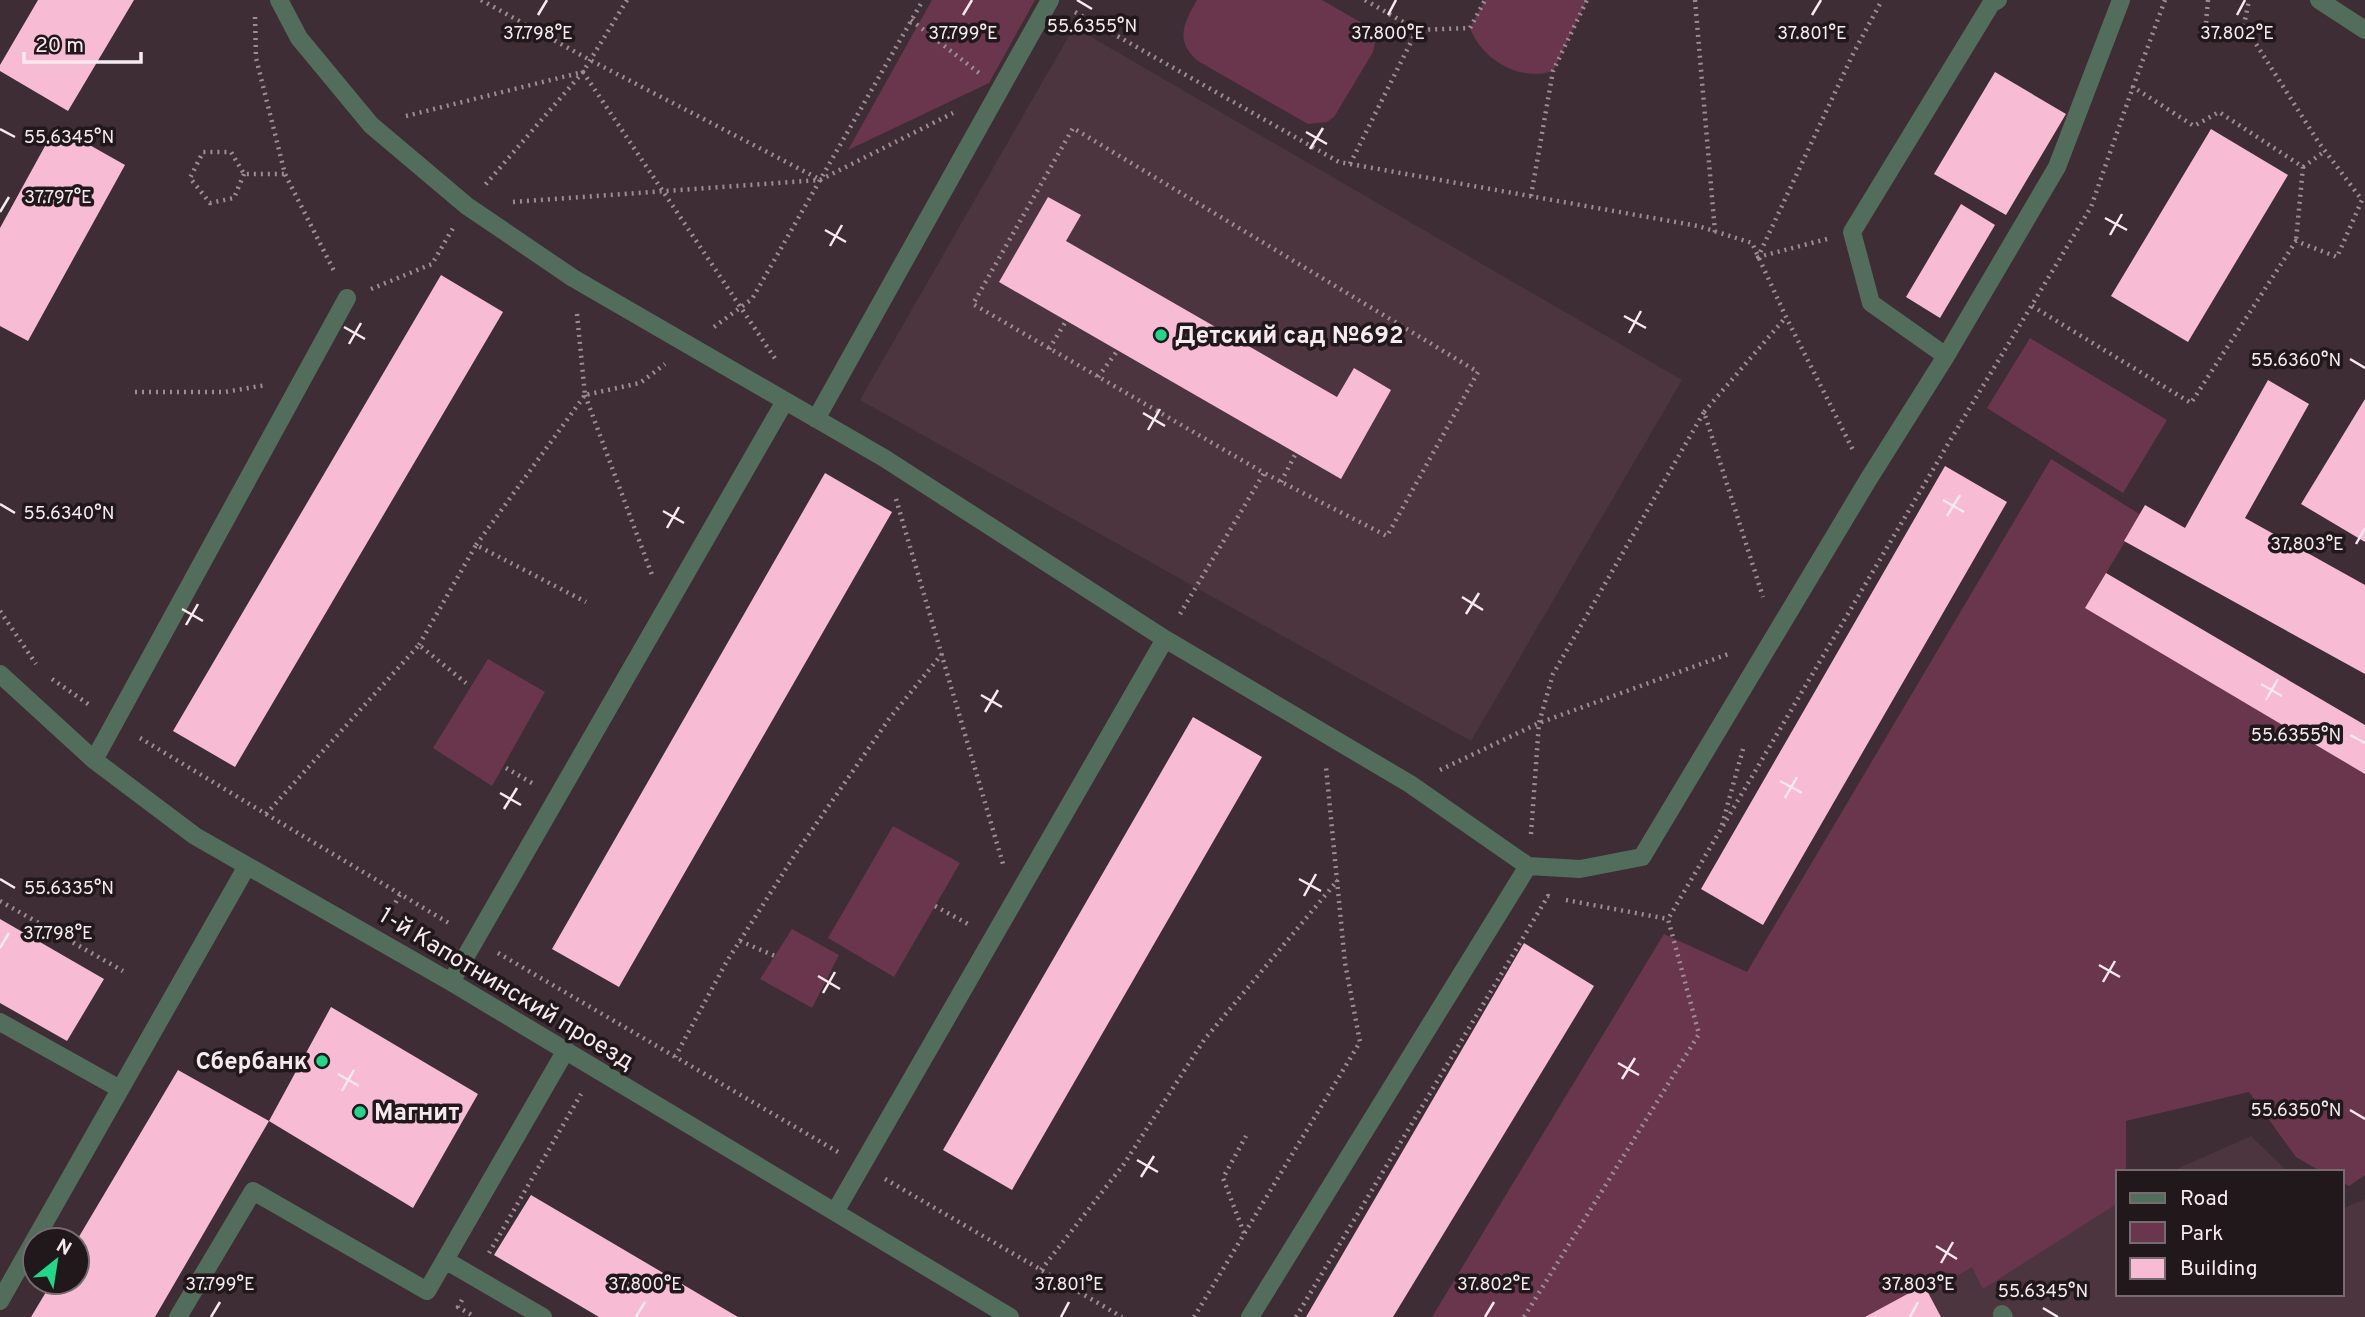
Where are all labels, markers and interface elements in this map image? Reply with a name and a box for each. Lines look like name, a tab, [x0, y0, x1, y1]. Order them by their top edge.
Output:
text: 55.6355°N	[1047, 16, 1137, 39]
scale bar	[24, 21, 142, 65]
text: 37.798°E	[503, 23, 573, 46]
text: 37.799°E	[928, 23, 998, 46]
text: 37.800°E	[1351, 23, 1425, 46]
text: 37.801°E	[1777, 23, 1847, 46]
text: 37.802°E	[2200, 23, 2274, 46]
text: 20 m	[35, 33, 84, 60]
text: 55.6345°N	[24, 127, 114, 150]
text: 37.797°E	[24, 187, 92, 210]
place label: Детский сад №692	[1175, 322, 1404, 352]
marker: Детский сад №692	[1153, 327, 1169, 343]
text: 55.6360°N	[2251, 350, 2341, 373]
text: 55.6340°N	[24, 503, 114, 526]
text: 37.803°E	[2270, 534, 2344, 557]
text: 55.6355°N	[2251, 725, 2341, 748]
text: 55.6335°N	[24, 878, 114, 901]
street label: 1-й Капотнинский проезд	[373, 902, 639, 1078]
text: 37.798°E	[23, 923, 93, 946]
place label: Сбербанк	[195, 1048, 308, 1078]
marker: Сбербанк	[314, 1053, 330, 1069]
place label: Магнит	[374, 1099, 460, 1129]
text: 55.6350°N	[2251, 1100, 2341, 1123]
marker: Магнит	[352, 1104, 368, 1120]
legend	[2116, 1170, 2344, 1296]
text: Road	[2180, 1186, 2229, 1213]
text: Park	[2180, 1221, 2223, 1248]
north arrow	[21, 1226, 91, 1296]
text: N	[52, 1234, 75, 1262]
text: Building	[2180, 1256, 2258, 1283]
text: 37.799°E	[185, 1274, 255, 1297]
text: 37.800°E	[608, 1274, 682, 1297]
text: 37.801°E	[1034, 1274, 1104, 1297]
text: 37.802°E	[1457, 1274, 1531, 1297]
text: 37.803°E	[1881, 1274, 1955, 1297]
text: 55.6345°N	[1998, 1281, 2088, 1304]

